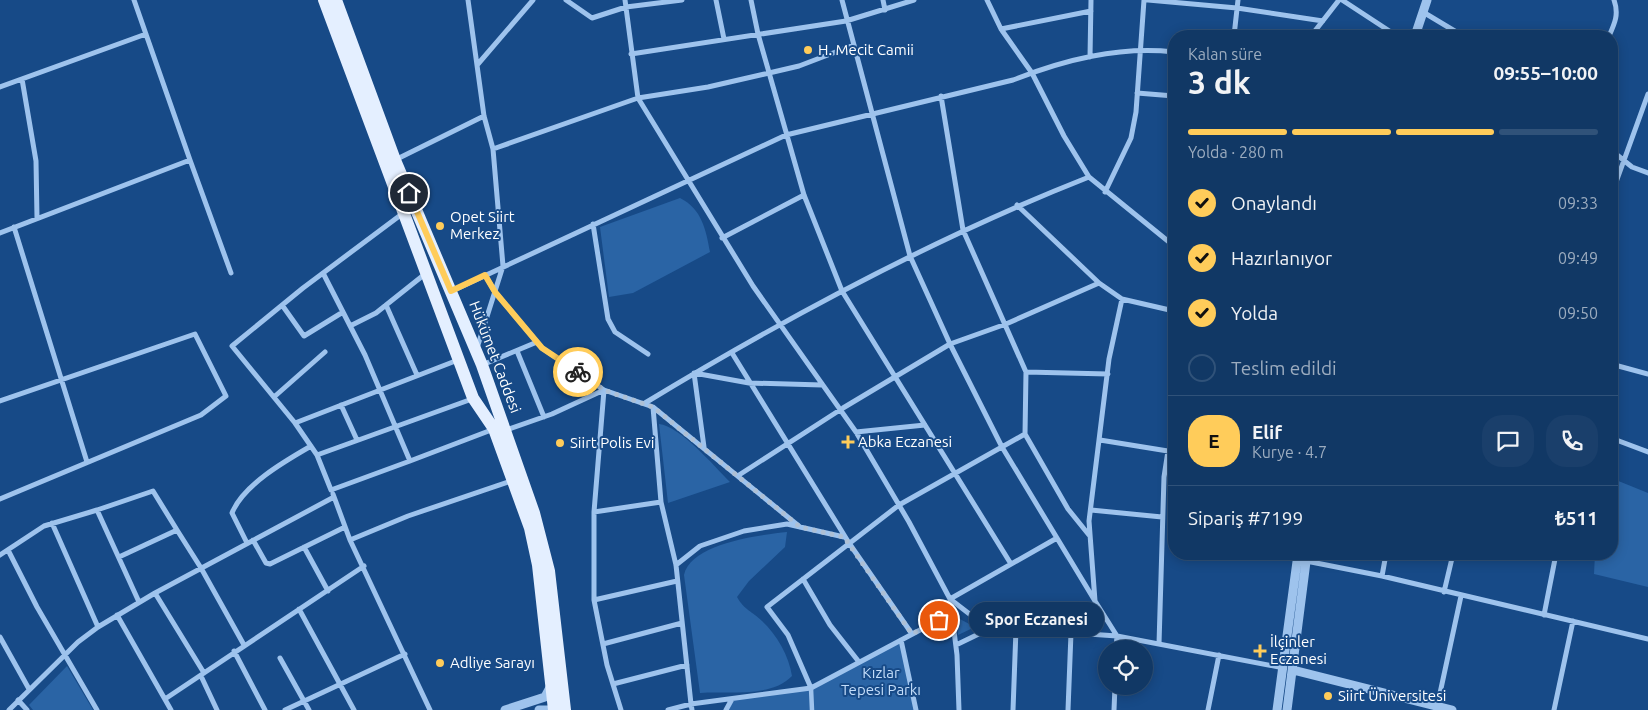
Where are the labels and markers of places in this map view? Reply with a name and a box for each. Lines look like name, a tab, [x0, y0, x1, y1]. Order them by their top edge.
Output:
place label: H. Mecit Camii	[818, 41, 914, 58]
marker: H. Mecit Camii	[802, 44, 814, 56]
pin	[388, 172, 430, 214]
place label: Opet Siirt Merkez	[450, 208, 515, 242]
marker: Opet Siirt Merkez	[434, 220, 446, 232]
place label: Abka Eczanesi	[858, 433, 952, 450]
place label: Siirt Polis Evi	[570, 434, 654, 451]
marker: Abka Eczanesi	[842, 436, 854, 448]
marker: Siirt Polis Evi	[554, 437, 566, 449]
pin	[918, 599, 960, 641]
callout: Spor Eczanesi	[969, 602, 1104, 638]
place label: İlçinler Eczanesi	[1270, 633, 1327, 667]
marker: İlçinler Eczanesi	[1254, 645, 1266, 657]
place label: Adliye Sarayı	[450, 654, 535, 671]
marker: Adliye Sarayı	[434, 657, 446, 669]
place label: Siirt Üniversitesi	[1338, 687, 1446, 704]
marker: Siirt Üniversitesi	[1322, 690, 1334, 702]

